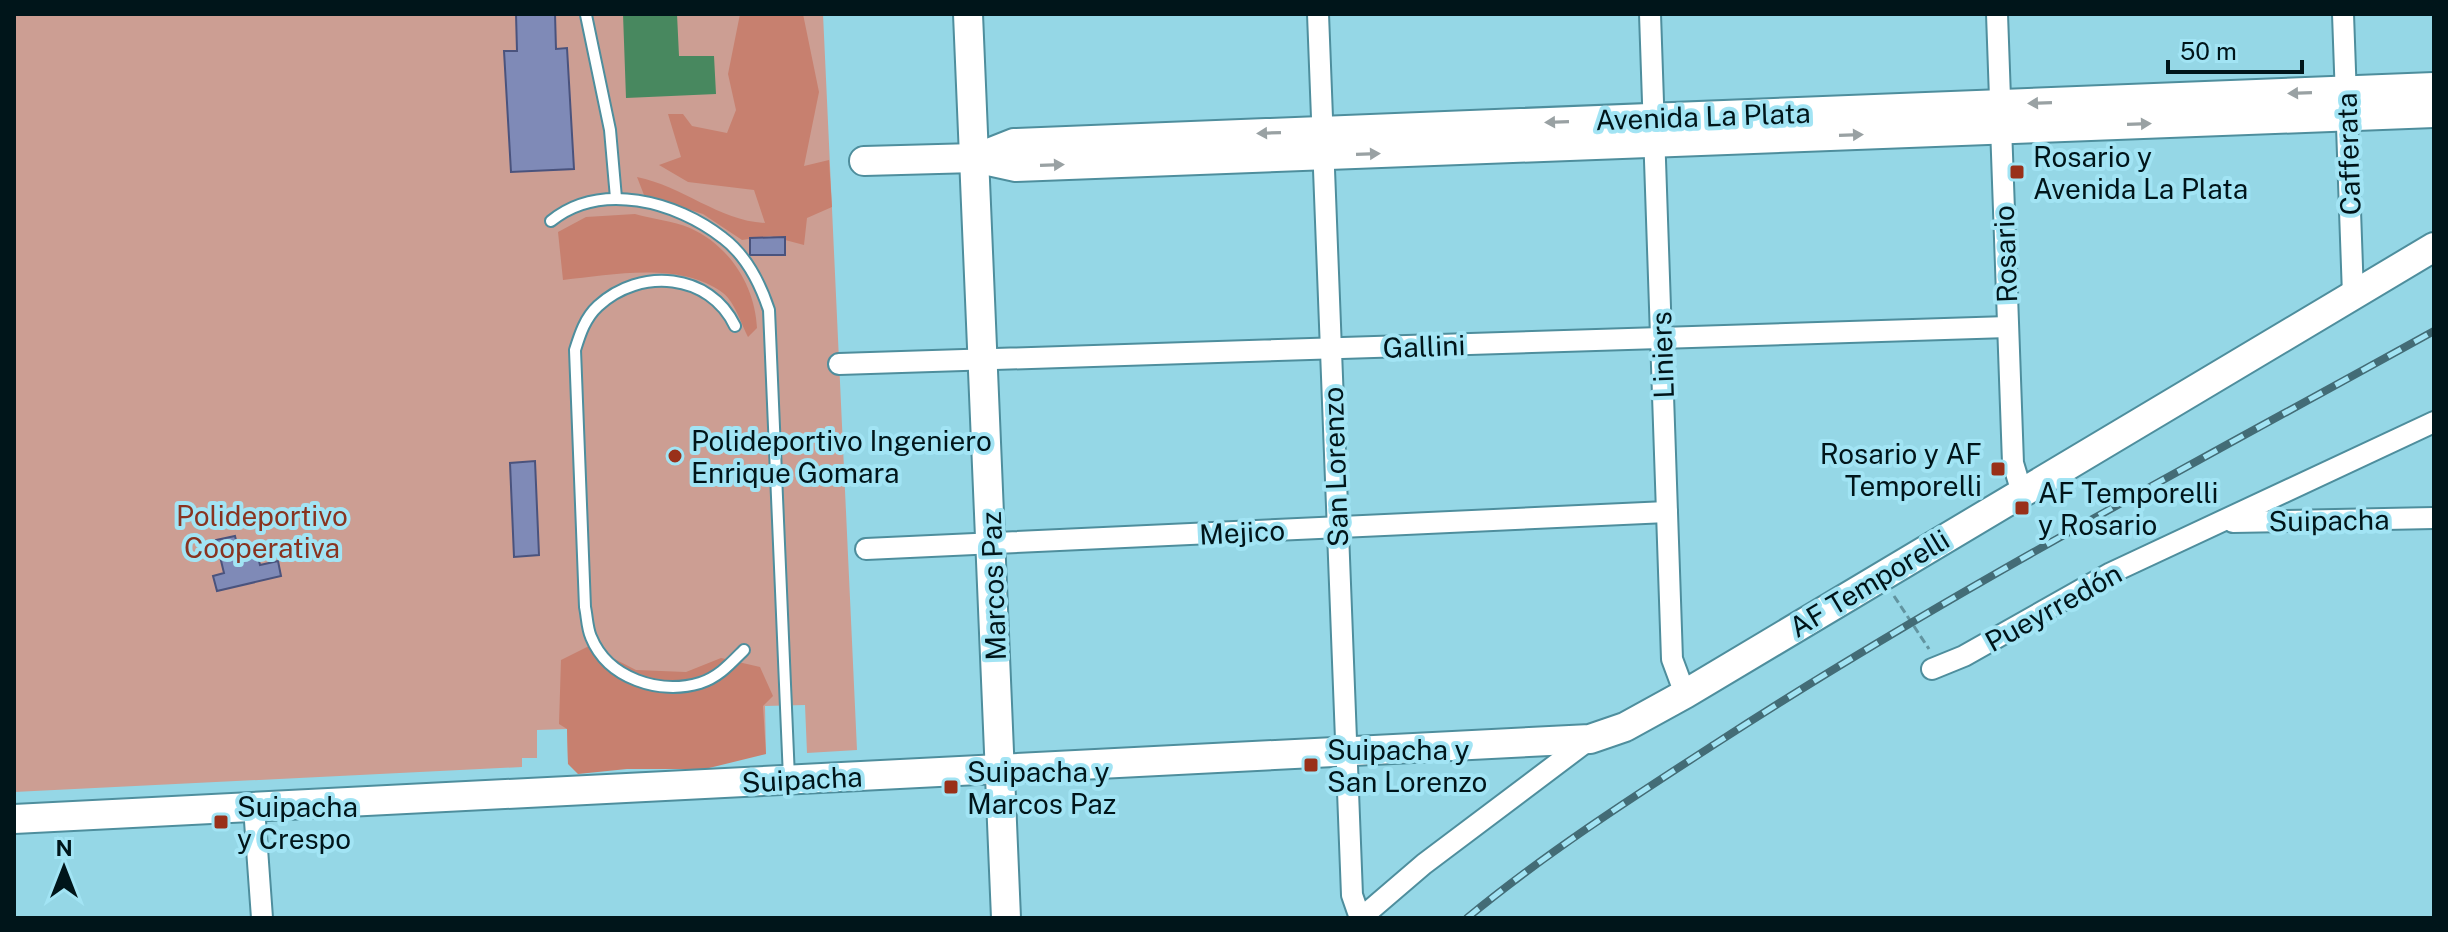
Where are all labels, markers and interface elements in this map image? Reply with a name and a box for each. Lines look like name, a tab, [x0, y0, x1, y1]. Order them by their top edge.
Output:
scale bar	[2168, 24, 2302, 74]
text: 50 m	[2180, 37, 2237, 65]
one-way arrow	[2287, 86, 2312, 99]
street label: Cafferata	[2329, 92, 2367, 216]
street label: Avenida La Plata	[1595, 96, 1811, 136]
one-way arrow	[2027, 96, 2052, 109]
one-way arrow	[1544, 116, 1569, 129]
one-way arrow	[2127, 118, 2152, 131]
one-way arrow	[1256, 127, 1281, 140]
one-way arrow	[1839, 129, 1864, 142]
place label: Rosario y Avenida La Plata	[2033, 140, 2248, 205]
one-way arrow	[1356, 147, 1381, 160]
one-way arrow	[1040, 159, 1065, 172]
marker: Rosario y Avenida La Plata	[2008, 163, 2026, 181]
street label: Rosario	[1987, 205, 2023, 303]
street label: Liniers	[1644, 311, 1680, 399]
street label: Gallini	[1382, 328, 1466, 364]
street label: San Lorenzo	[1316, 386, 1354, 548]
place label: Polideportivo Ingeniero Enrique Gomara	[691, 424, 992, 489]
place label: Rosario y AF Temporelli	[1820, 437, 1982, 502]
marker: Polideportivo Ingeniero Enrique Gomara	[666, 447, 684, 465]
marker: Rosario y AF Temporelli	[1989, 460, 2007, 478]
place label: AF Temporelli y Rosario	[2038, 476, 2219, 541]
park label: Polideportivo Cooperativa	[176, 499, 348, 564]
marker: AF Temporelli y Rosario	[2013, 499, 2031, 517]
street label: Suipacha	[2268, 502, 2390, 538]
street label: Marcos Paz	[974, 511, 1012, 661]
street label: Mejico	[1198, 513, 1286, 551]
street label: AF Temporelli	[1783, 522, 1955, 644]
street label: Pueyrredón	[1979, 556, 2127, 658]
place label: Suipacha y San Lorenzo	[1327, 733, 1487, 798]
place label: Suipacha y Marcos Paz	[967, 755, 1116, 820]
marker: Suipacha y San Lorenzo	[1302, 756, 1320, 774]
street label: Suipacha	[741, 759, 863, 799]
marker: Suipacha y Marcos Paz	[942, 778, 960, 796]
place label: Suipacha y Crespo	[237, 790, 358, 855]
marker: Suipacha y Crespo	[212, 813, 230, 831]
north arrow	[24, 828, 104, 908]
text: N	[55, 835, 73, 861]

